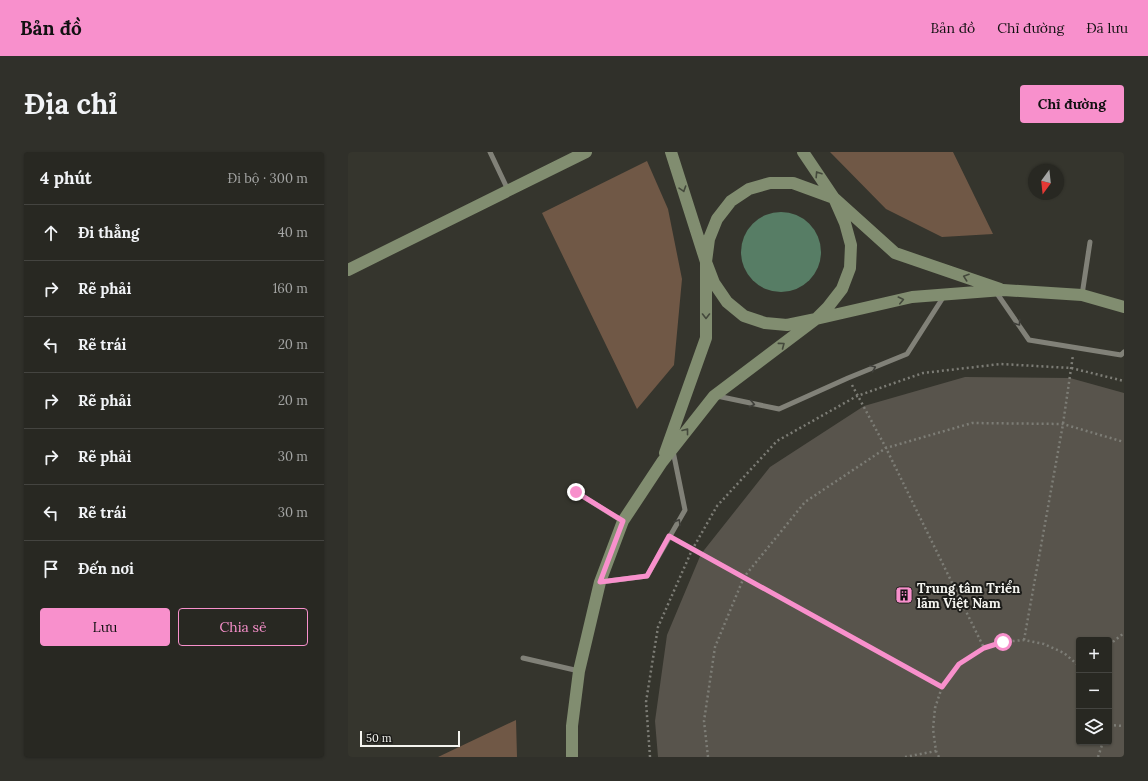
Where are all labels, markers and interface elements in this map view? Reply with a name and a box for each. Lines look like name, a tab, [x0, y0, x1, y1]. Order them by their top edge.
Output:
text: Bản đồ	[20, 16, 82, 40]
text: Bản đồ	[931, 19, 975, 37]
text: Chỉ đường	[997, 19, 1064, 37]
text: Đã lưu	[1086, 19, 1128, 37]
button: Chỉ đường	[1020, 85, 1124, 123]
text: Địa chỉ	[24, 86, 117, 122]
north arrow	[1028, 164, 1064, 200]
text: 4 phút	[40, 167, 92, 189]
text: Đi bộ · 300 m	[228, 170, 308, 187]
one-way arrow	[815, 171, 823, 178]
one-way arrow	[678, 186, 687, 193]
icon: ahead	[40, 222, 62, 244]
text: Đi thẳng	[78, 223, 139, 242]
text: 40 m	[278, 224, 308, 241]
one-way arrow	[963, 273, 970, 282]
icon: right	[40, 278, 62, 300]
text: Rẽ phải	[78, 279, 131, 298]
text: 160 m	[273, 280, 308, 297]
one-way arrow	[898, 296, 905, 304]
one-way arrow	[702, 313, 710, 319]
one-way arrow	[1013, 319, 1021, 326]
icon: left	[40, 334, 62, 356]
text: Rẽ trái	[78, 335, 126, 354]
text: 20 m	[278, 336, 308, 353]
one-way arrow	[778, 342, 785, 350]
one-way arrow	[869, 365, 876, 373]
icon: right	[40, 390, 62, 412]
text: Rẽ phải	[78, 391, 131, 410]
text: 20 m	[278, 392, 308, 409]
one-way arrow	[749, 399, 755, 407]
one-way arrow	[681, 428, 688, 435]
icon: right	[40, 446, 62, 468]
text: Rẽ phải	[78, 447, 131, 466]
text: 30 m	[278, 448, 308, 465]
route end	[567, 483, 585, 501]
icon: left	[40, 502, 62, 524]
text: Rẽ trái	[78, 503, 126, 522]
text: 30 m	[278, 504, 308, 521]
one-way arrow	[673, 519, 680, 526]
icon: arrive	[40, 558, 62, 580]
text: Đến nơi	[78, 559, 134, 578]
place label: Trung tâm Triển lãm Việt Nam	[917, 580, 1021, 612]
building icon: Trung tâm Triển lãm Việt Nam	[894, 585, 914, 605]
button: Lưu	[40, 608, 170, 646]
button: Chia sẻ	[178, 608, 308, 646]
route start	[994, 633, 1012, 651]
map controls	[1076, 637, 1112, 745]
button: +	[1076, 637, 1112, 673]
button: −	[1076, 673, 1112, 709]
button: layers	[1076, 709, 1112, 745]
scale bar	[360, 729, 460, 748]
text: 50 m	[366, 731, 392, 745]

